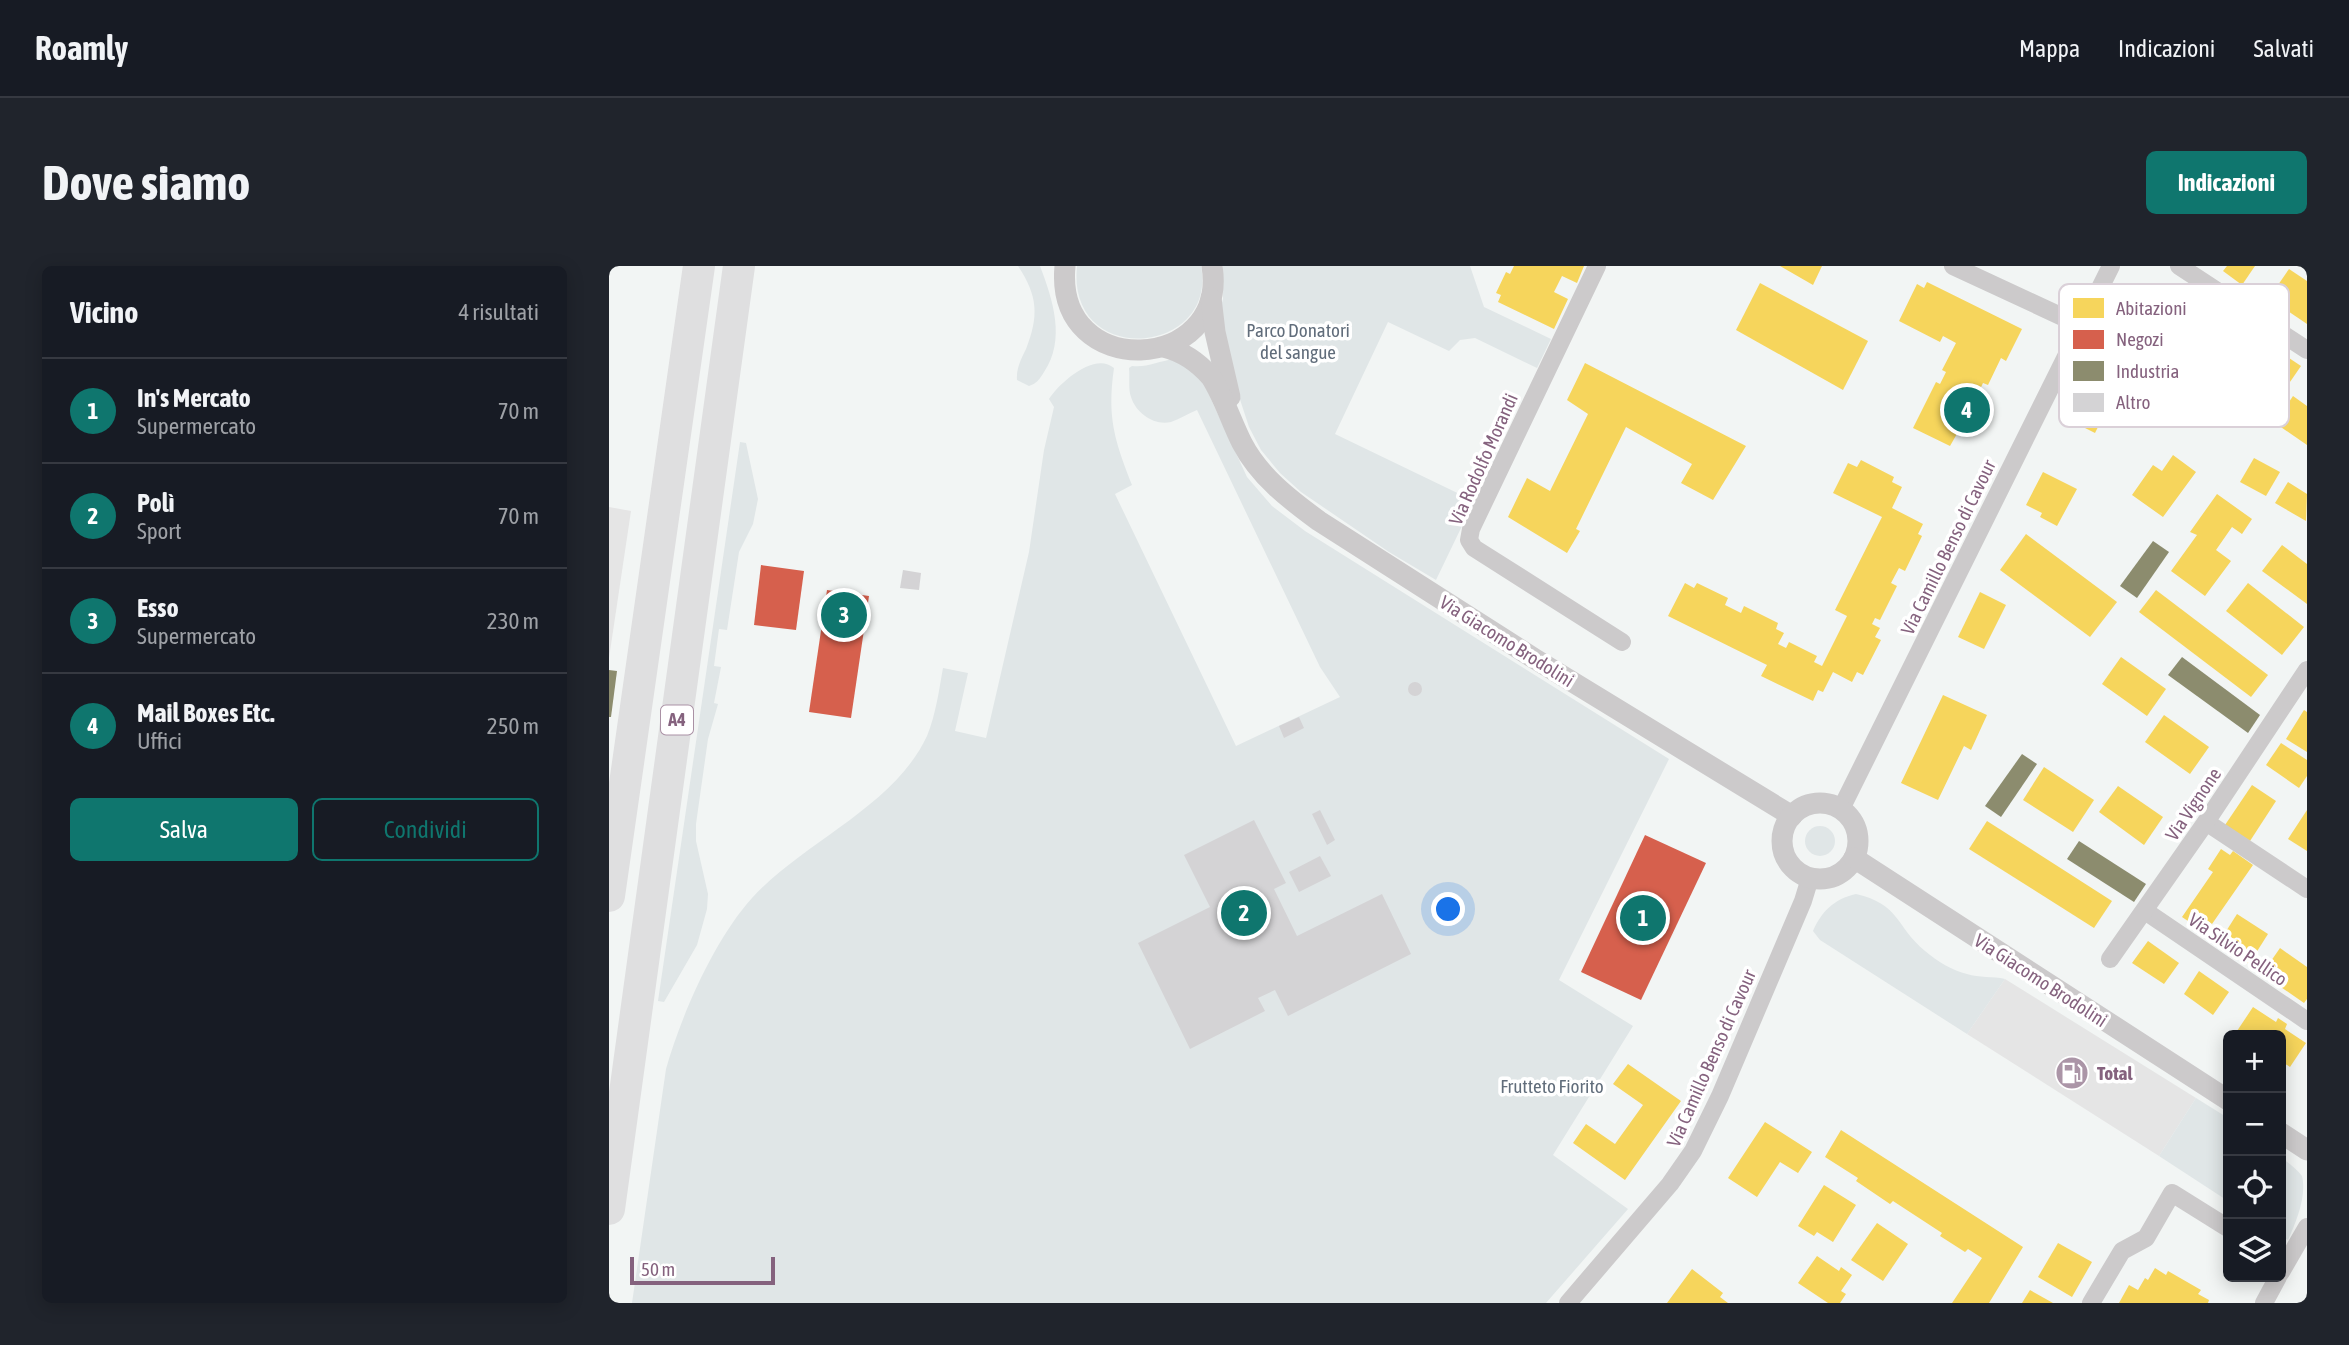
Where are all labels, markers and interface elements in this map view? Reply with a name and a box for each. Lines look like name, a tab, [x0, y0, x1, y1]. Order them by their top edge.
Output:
text: Roamly	[35, 29, 128, 67]
text: Mappa	[2019, 35, 2080, 62]
text: Indicazioni	[2118, 35, 2215, 62]
text: Salvati	[2253, 35, 2314, 62]
button: Indicazioni	[2146, 151, 2307, 214]
text: Dove siamo	[42, 154, 250, 210]
legend	[2059, 284, 2289, 427]
text: Vicino	[70, 295, 138, 329]
text: Abitazioni	[2116, 297, 2187, 319]
text: 4 risultati	[458, 299, 539, 325]
park label: Parco Donatori del sangue	[1246, 319, 1350, 363]
text: Negozi	[2116, 328, 2164, 350]
text: Industria	[2116, 360, 2179, 382]
text: In's Mercato	[137, 383, 251, 413]
pin: 4	[1944, 384, 1990, 436]
street label: Via Rodolfo Morandi	[1444, 390, 1522, 528]
text: Altro	[2116, 391, 2150, 413]
text: 1	[88, 398, 98, 424]
text: 70 m	[498, 398, 539, 424]
text: Supermercato	[137, 413, 256, 439]
street label: Via Camillo Benso di Cavour	[1896, 456, 2000, 638]
text: Polì	[137, 488, 175, 518]
text: 2	[88, 503, 98, 529]
text: 70 m	[498, 503, 539, 529]
text: Sport	[137, 518, 182, 544]
pin: 3	[821, 589, 867, 641]
street label: Via Giacomo Brodolini	[1436, 591, 1578, 691]
text: Esso	[137, 593, 179, 623]
text: 3	[88, 608, 98, 634]
text: 230 m	[487, 608, 539, 634]
text: Supermercato	[137, 623, 256, 649]
text: Mail Boxes Etc.	[137, 698, 275, 728]
road number: A4	[661, 706, 693, 734]
text: 4	[88, 713, 98, 739]
text: 250 m	[487, 713, 539, 739]
text: Uffici	[137, 728, 182, 754]
street label: Via Vignone	[2161, 763, 2225, 845]
button: Salva	[70, 798, 298, 861]
button: Condividi	[312, 798, 539, 861]
pin: 2	[1221, 887, 1267, 939]
your location	[1431, 892, 1465, 926]
pin: 1	[1620, 892, 1666, 944]
street label: Via Silvio Pellico	[2185, 908, 2292, 990]
street label: Via Giacomo Brodolini	[1970, 929, 2112, 1031]
street label: Via Camillo Benso di Cavour	[1662, 966, 1760, 1150]
map controls	[2223, 1030, 2286, 1282]
button: +	[2223, 1030, 2286, 1093]
fuel station icon: Total	[2053, 1054, 2091, 1092]
place label: Total	[2097, 1062, 2133, 1084]
park label: Frutteto Fiorito	[1500, 1075, 1604, 1097]
button: −	[2223, 1093, 2286, 1156]
button: locate	[2223, 1156, 2286, 1219]
button: layers	[2223, 1219, 2286, 1282]
scale bar	[630, 1254, 775, 1286]
text: 50 m	[641, 1258, 675, 1280]

